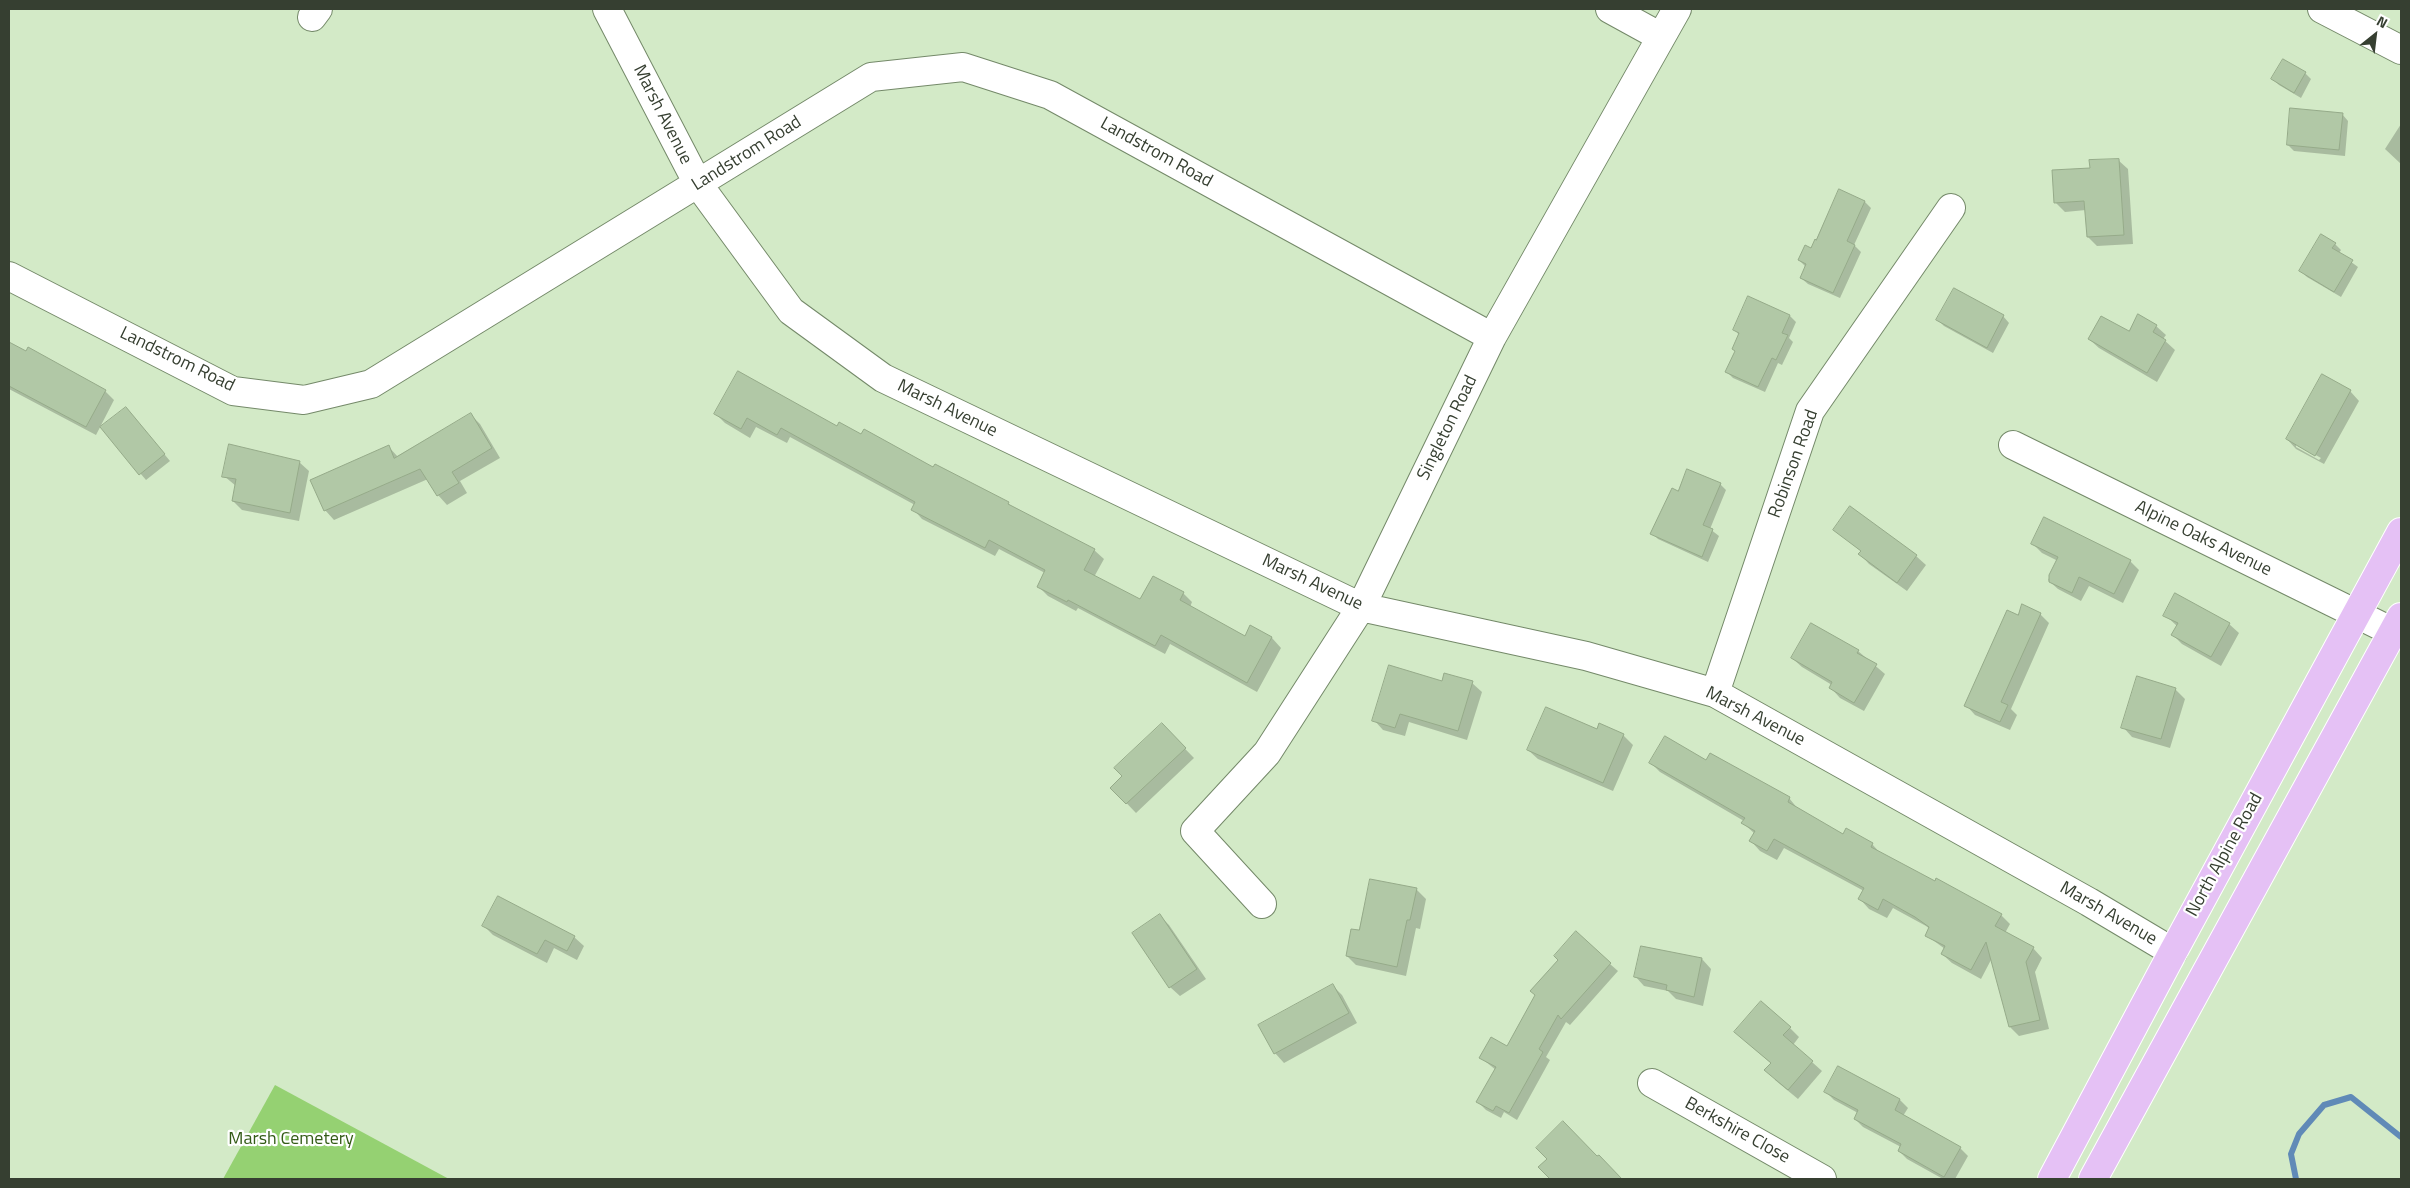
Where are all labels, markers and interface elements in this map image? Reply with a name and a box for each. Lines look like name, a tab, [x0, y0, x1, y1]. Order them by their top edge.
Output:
north arrow	[2350, 10, 2400, 60]
text: N	[2373, 10, 2392, 33]
street label: Marsh Avenue	[628, 62, 696, 168]
street label: Landstrom Road	[688, 112, 806, 196]
street label: Landstrom Road	[1096, 113, 1216, 193]
street label: Landstrom Road	[116, 323, 238, 397]
street label: Singleton Road	[1413, 372, 1483, 484]
street label: Marsh Avenue	[893, 375, 1001, 443]
street label: Robinson Road	[1764, 407, 1824, 521]
street label: Alpine Oaks Avenue	[2131, 497, 2275, 581]
street label: Marsh Avenue	[1258, 550, 1366, 616]
street label: Marsh Avenue	[1702, 683, 1808, 751]
street label: North Alpine Road	[2182, 790, 2268, 920]
street label: Marsh Avenue	[2056, 877, 2160, 951]
street label: Berkshire Close	[1681, 1093, 1793, 1169]
park label: Marsh Cemetery	[228, 1129, 354, 1151]

